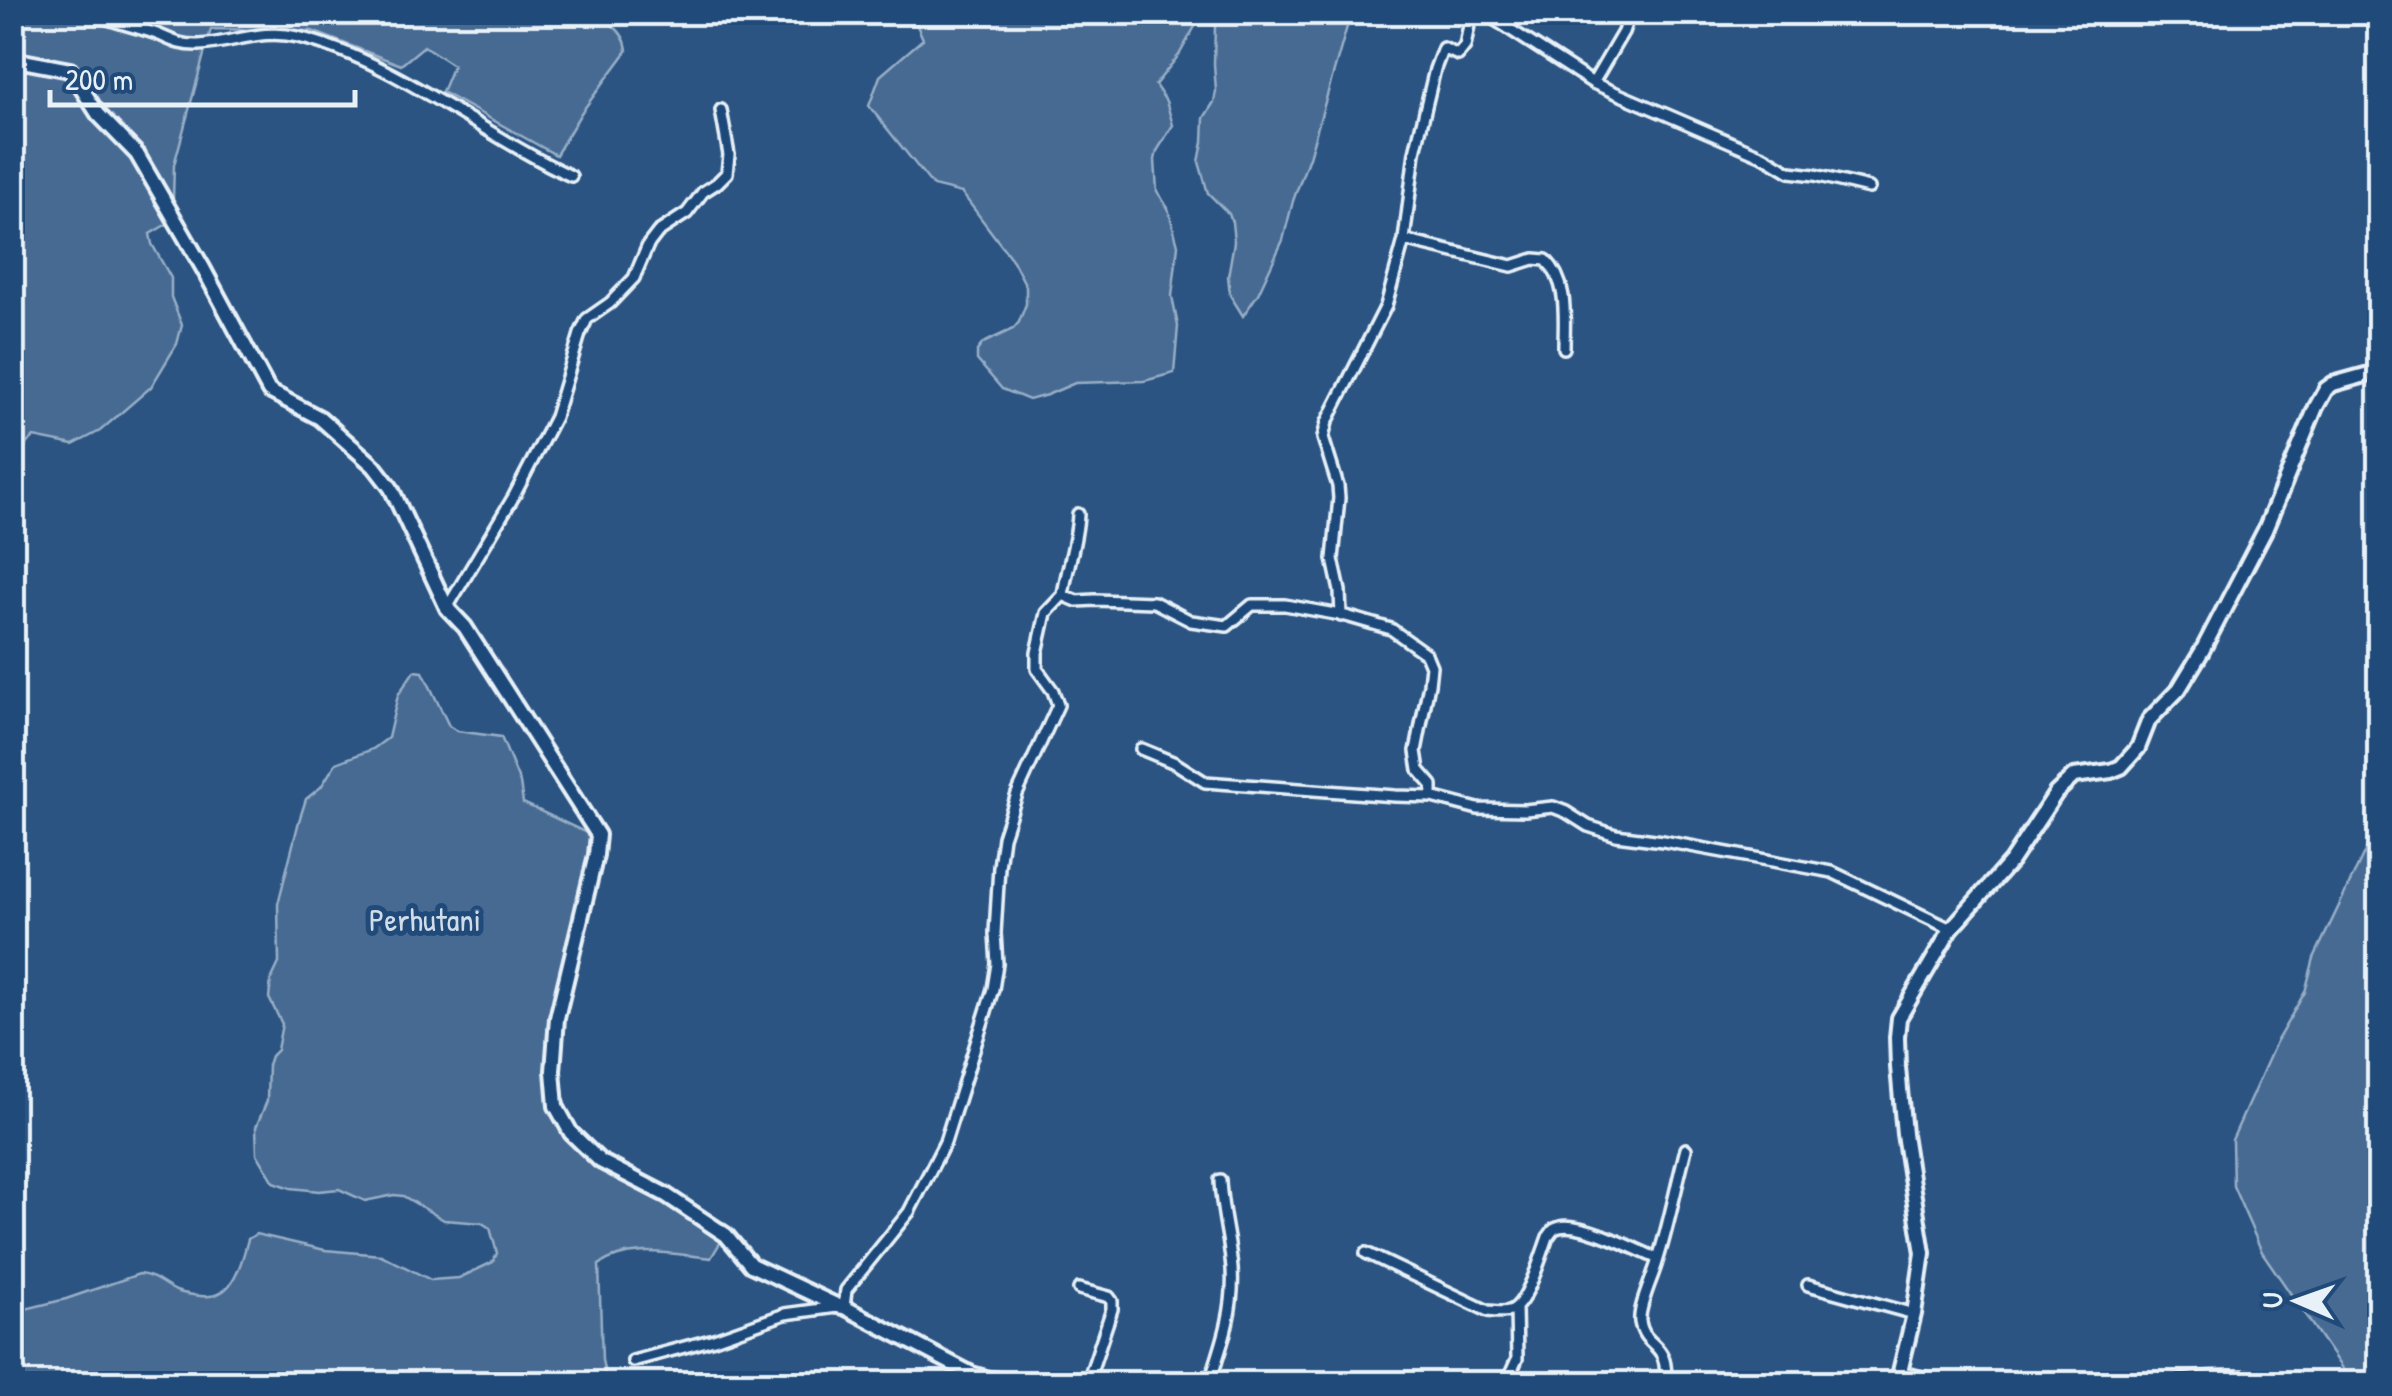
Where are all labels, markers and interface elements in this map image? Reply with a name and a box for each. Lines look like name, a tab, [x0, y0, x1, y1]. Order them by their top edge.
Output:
scale bar	[50, 45, 355, 107]
text: 200 m	[65, 59, 133, 99]
park label: Perhutani	[369, 898, 481, 941]
north arrow	[2247, 1251, 2347, 1351]
text: U	[2253, 1292, 2291, 1308]

